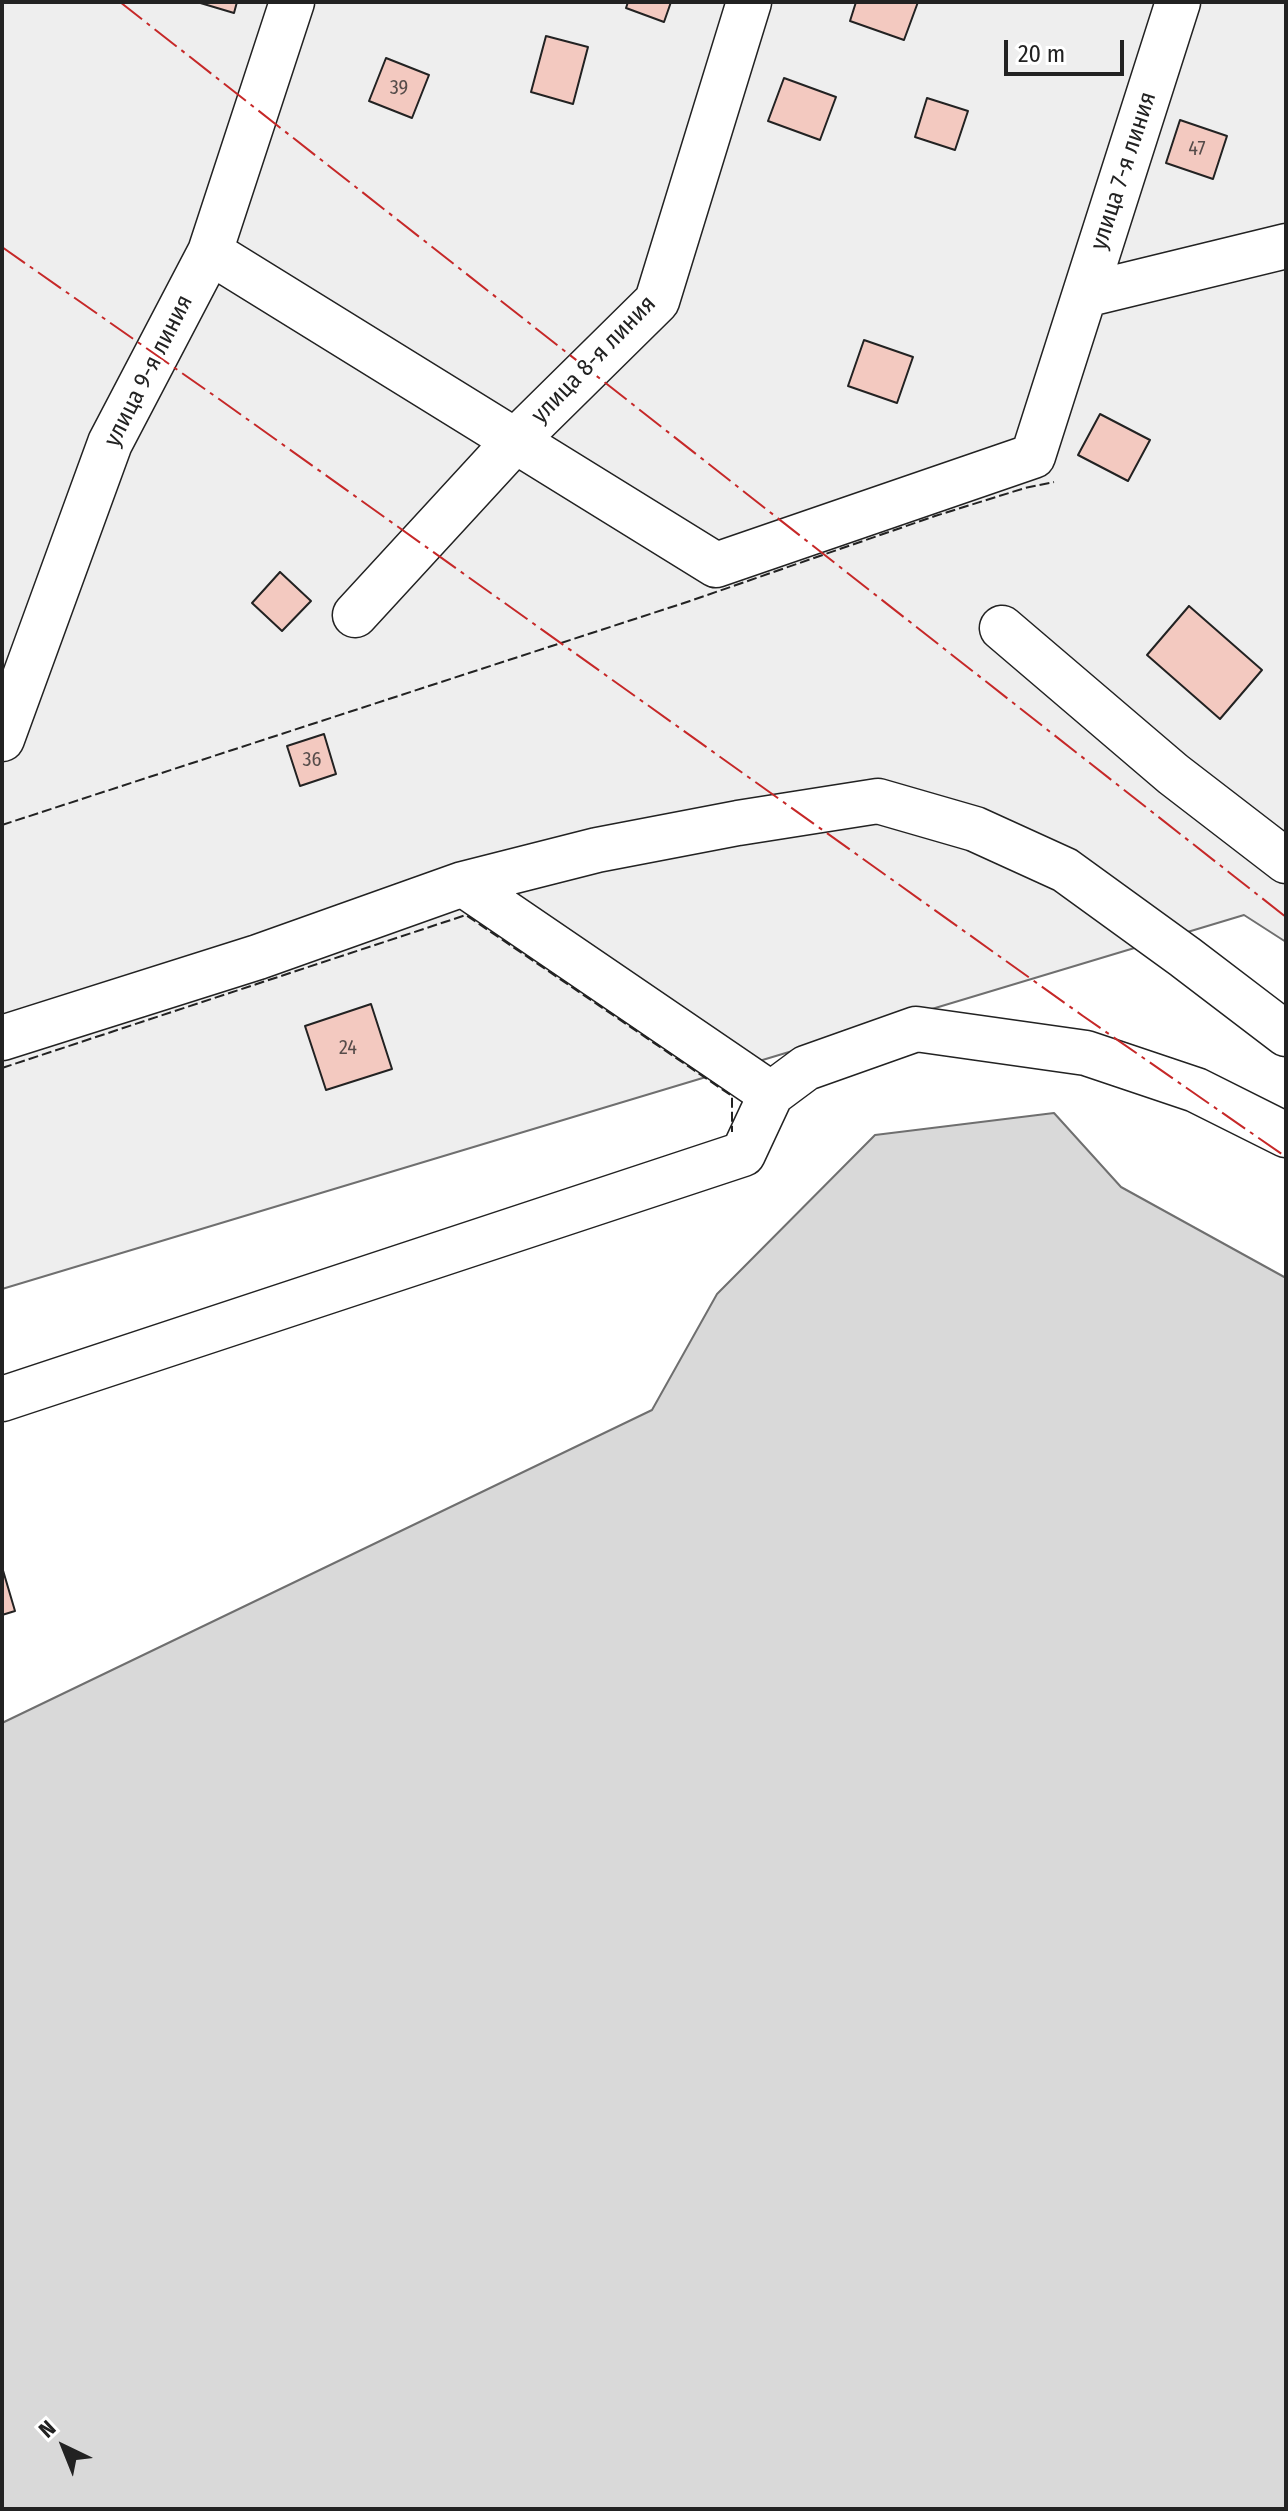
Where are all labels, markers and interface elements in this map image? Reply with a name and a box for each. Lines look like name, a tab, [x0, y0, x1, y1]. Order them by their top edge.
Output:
scale bar	[1008, 24, 1128, 74]
text: 20 m	[1018, 40, 1065, 68]
house number: 39	[390, 76, 408, 100]
street label: улица 7-я линия	[1085, 88, 1163, 254]
house number: 47	[1188, 137, 1206, 161]
street label: улица 9-я линия	[98, 290, 200, 452]
street label: улица 8-я линия	[526, 290, 662, 430]
house number: 36	[303, 748, 321, 772]
house number: 24	[339, 1036, 357, 1060]
north arrow	[24, 2407, 104, 2487]
text: N	[33, 2415, 61, 2443]

